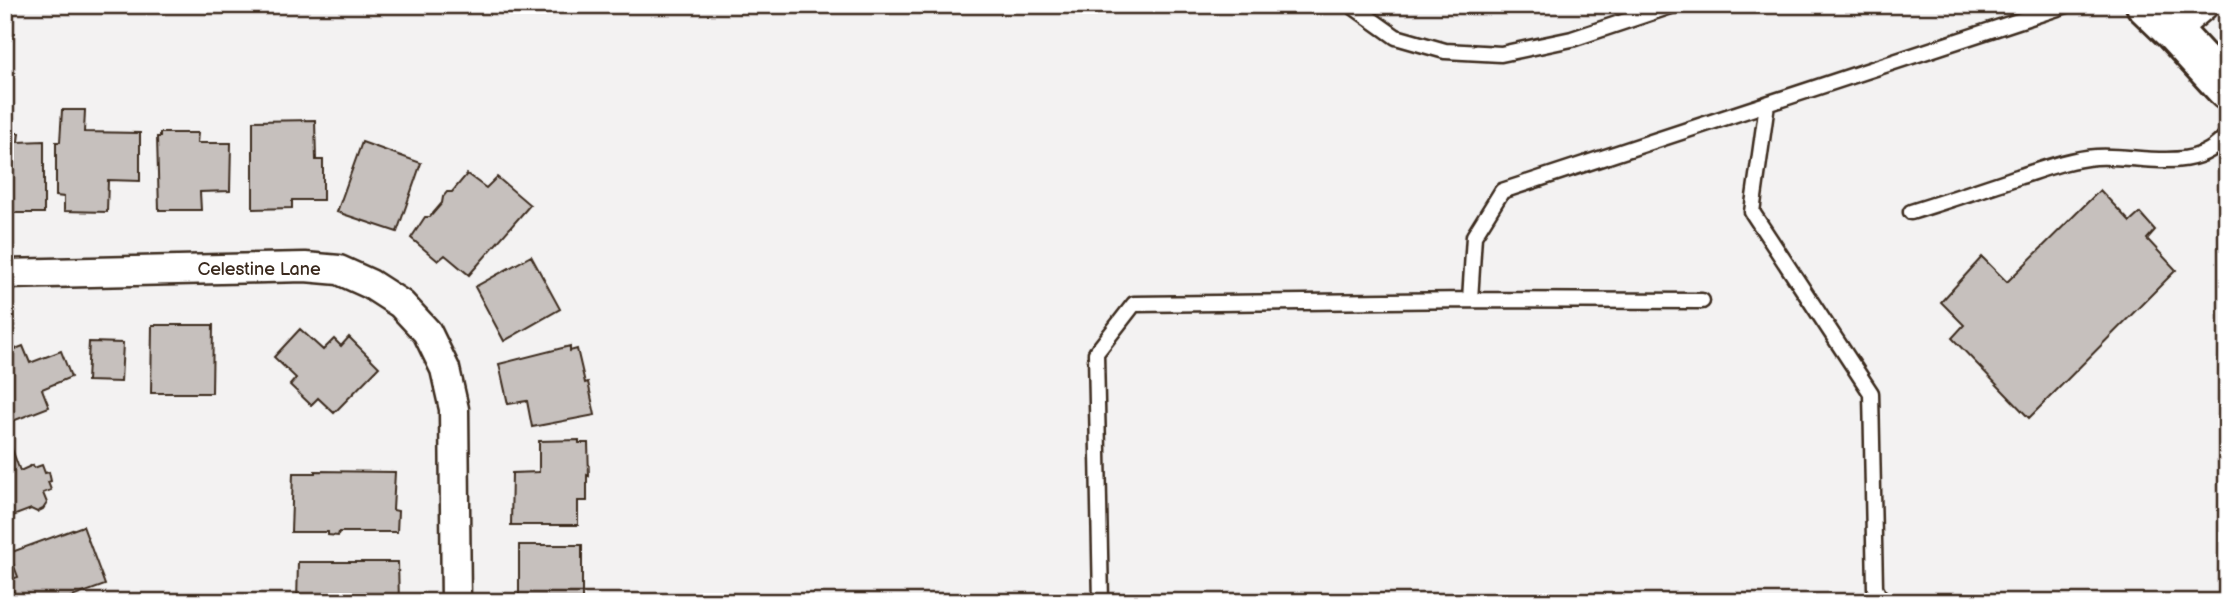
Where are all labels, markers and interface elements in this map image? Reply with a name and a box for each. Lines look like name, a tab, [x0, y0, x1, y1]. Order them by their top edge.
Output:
street label: Celestine Lane	[197, 259, 321, 280]

